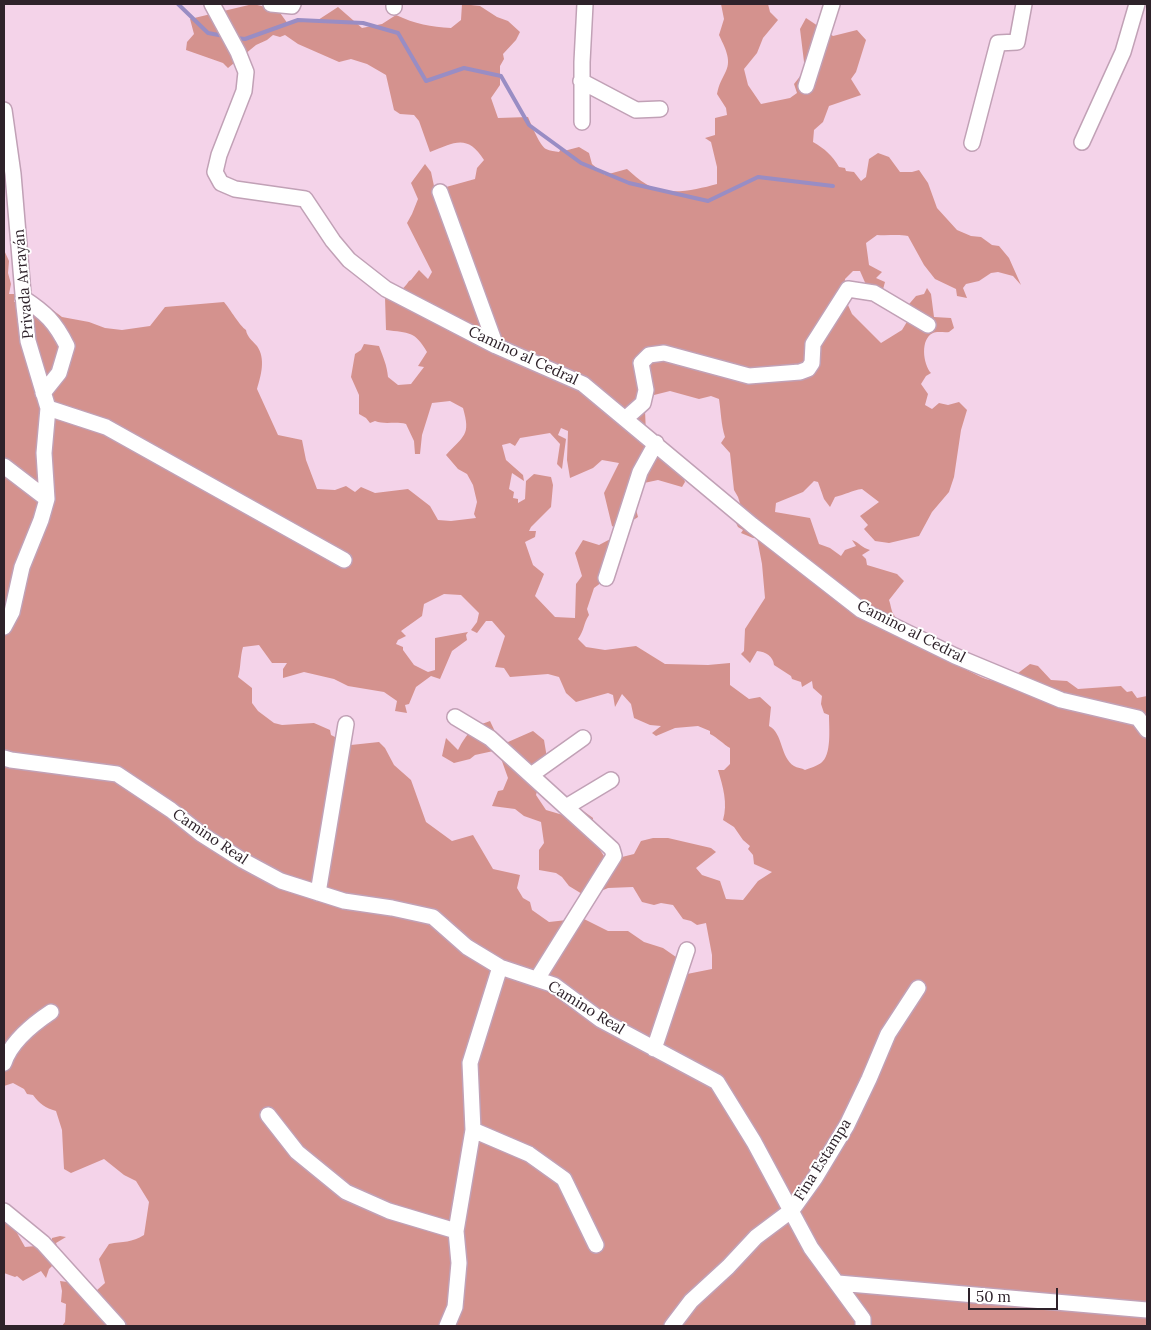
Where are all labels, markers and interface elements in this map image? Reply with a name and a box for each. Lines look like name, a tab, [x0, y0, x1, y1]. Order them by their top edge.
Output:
street label: Privada Arrayán	[10, 228, 38, 340]
street label: Camino al Cedral	[465, 323, 581, 389]
street label: Camino al Cedral	[854, 597, 968, 667]
street label: Camino Real	[169, 805, 251, 869]
street label: Camino Real	[544, 977, 628, 1039]
street label: Fina Estampa	[791, 1116, 855, 1204]
scale bar	[971, 1278, 1061, 1310]
text: 50 m	[976, 1287, 1011, 1306]

